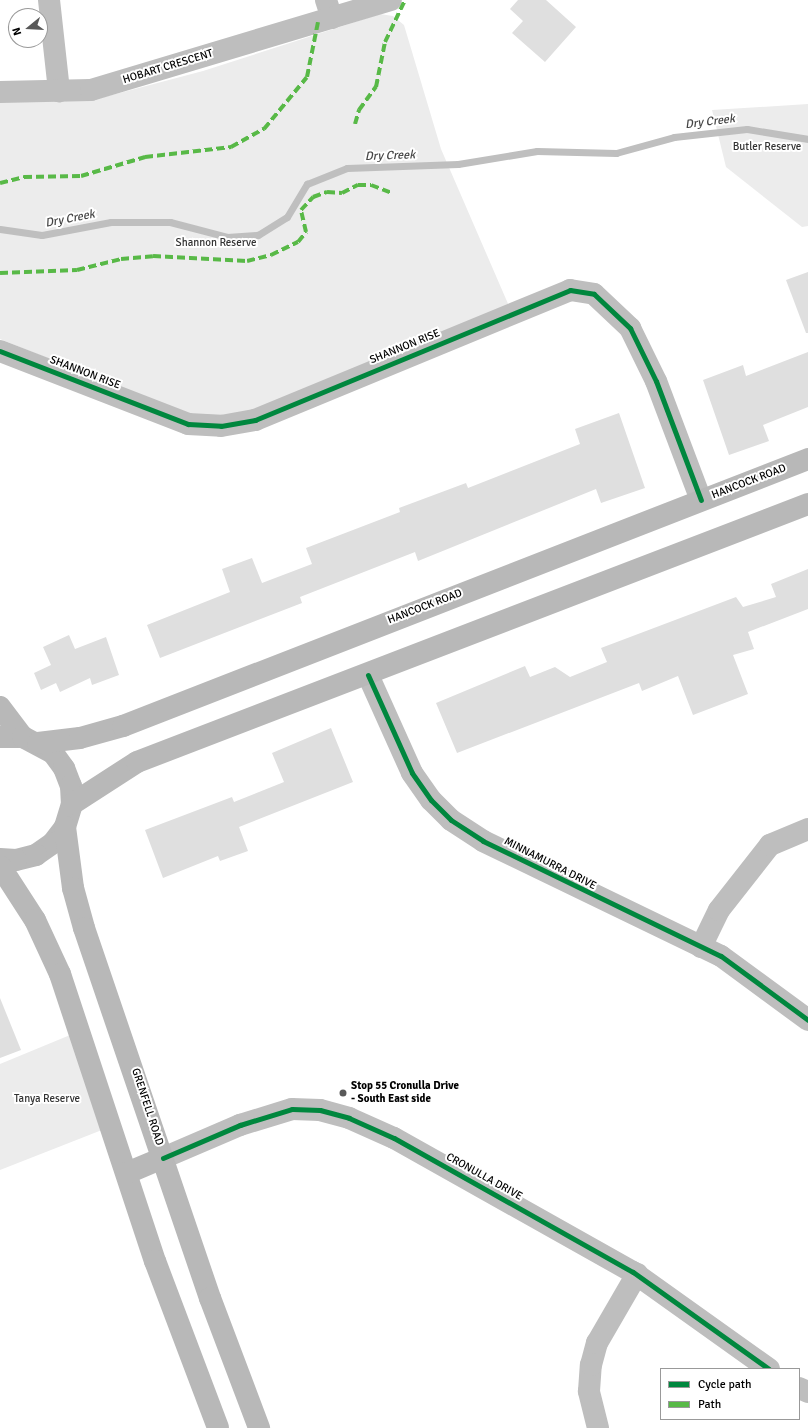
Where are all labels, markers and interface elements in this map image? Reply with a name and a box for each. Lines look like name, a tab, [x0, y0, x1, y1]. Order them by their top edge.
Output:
north arrow	[8, 8, 48, 48]
text: N	[10, 26, 24, 37]
street label: HOBART CRESCENT	[121, 47, 215, 87]
water label: Dry Creek	[684, 112, 736, 132]
park label: Butler Reserve	[733, 140, 801, 154]
water label: Dry Creek	[365, 148, 415, 164]
water label: Dry Creek	[44, 207, 96, 231]
park label: Shannon Reserve	[176, 236, 256, 250]
street label: SHANNON RISE	[368, 327, 442, 367]
street label: SHANNON RISE	[48, 353, 122, 393]
street label: HANCOCK ROAD	[710, 462, 788, 502]
street label: HANCOCK ROAD	[386, 587, 464, 627]
street label: MINNAMURRA DRIVE	[502, 835, 598, 893]
street label: GRENFELL ROAD	[128, 1067, 166, 1147]
place label: Stop 55 Cronulla Drive - South East side	[351, 1080, 459, 1106]
marker: Stop 55 Cronulla Drive - South East side	[338, 1088, 348, 1098]
park label: Tanya Reserve	[14, 1092, 80, 1106]
street label: CRONULLA DRIVE	[444, 1151, 524, 1203]
legend	[660, 1368, 800, 1420]
text: Cycle path	[698, 1377, 751, 1392]
text: Path	[698, 1397, 721, 1412]

